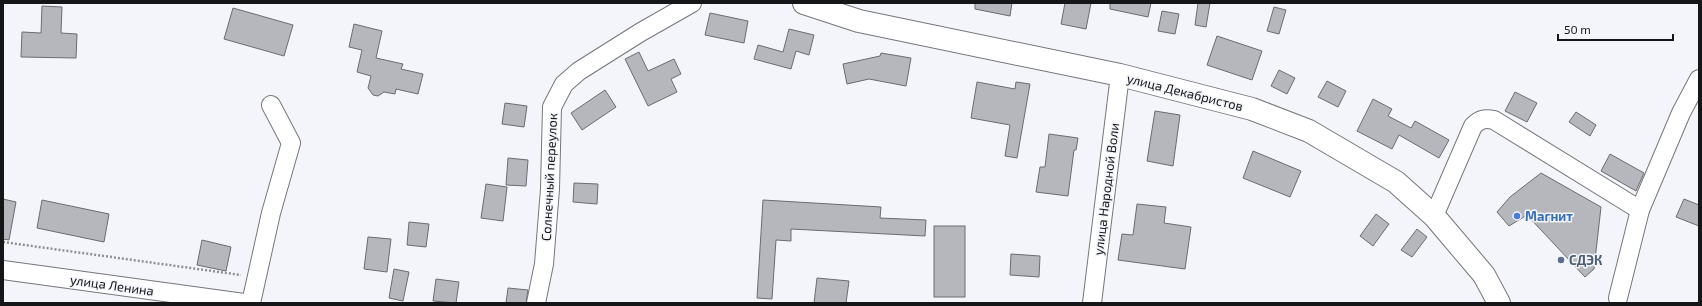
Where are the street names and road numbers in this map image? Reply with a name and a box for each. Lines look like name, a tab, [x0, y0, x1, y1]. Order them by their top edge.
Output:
street label: улица Декабристов	[1125, 70, 1245, 114]
street label: Солнечный переулок	[538, 113, 560, 241]
street label: улица Народной Воли	[1090, 122, 1122, 256]
street label: улица Ленина	[69, 271, 155, 299]

